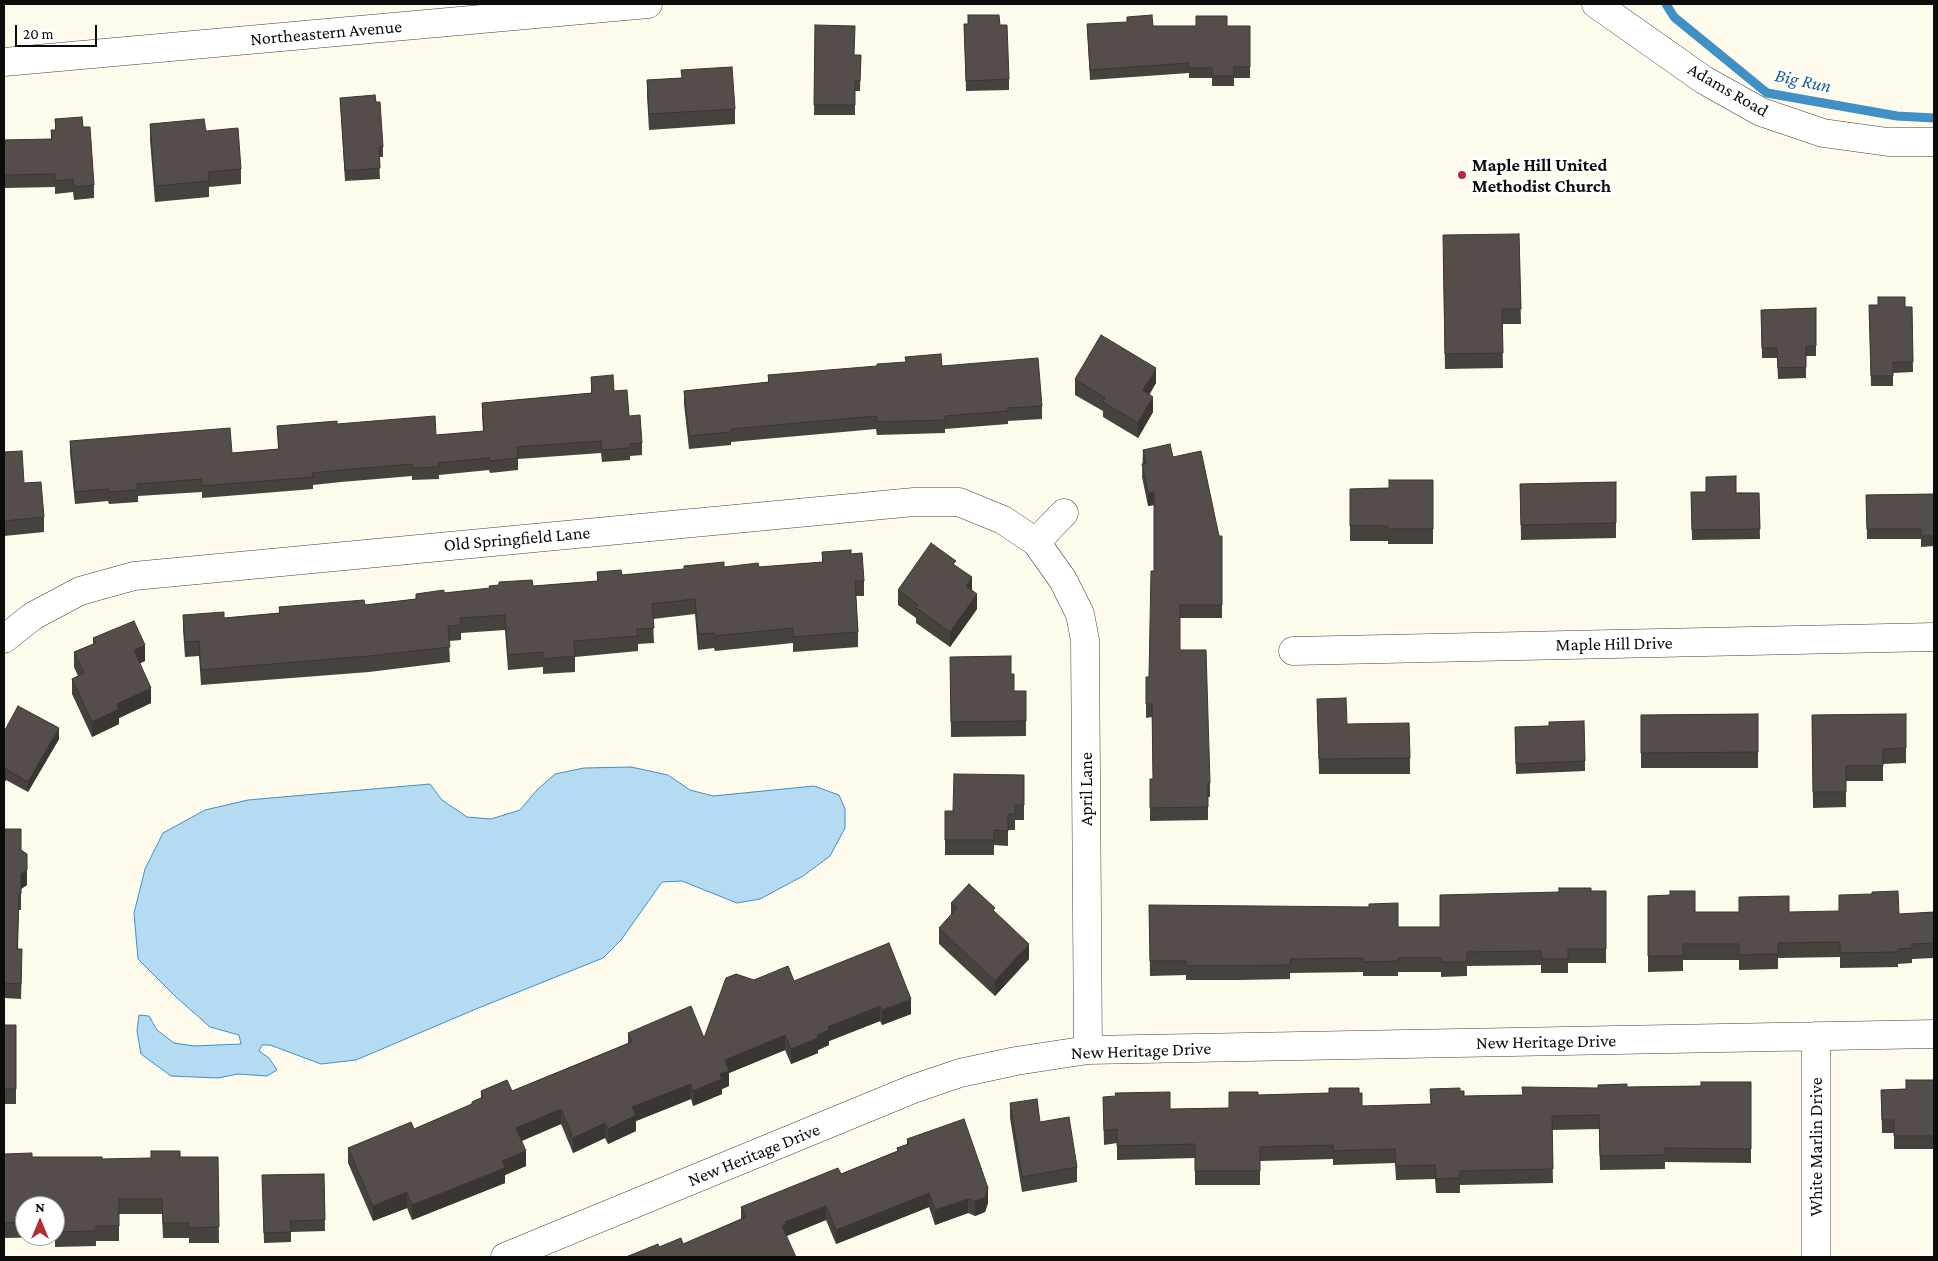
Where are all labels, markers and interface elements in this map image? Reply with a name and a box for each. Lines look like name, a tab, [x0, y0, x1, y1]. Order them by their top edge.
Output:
scale bar	[18, 15, 100, 47]
street label: Northeastern Avenue	[249, 16, 403, 50]
text: 20 m	[23, 26, 54, 42]
street label: Adams Road	[1684, 58, 1772, 122]
water label: Big Run	[1773, 64, 1833, 98]
place label: Maple Hill United Methodist Church	[1472, 154, 1611, 196]
marker: Maple Hill United Methodist Church	[1456, 169, 1468, 181]
street label: Old Springfield Lane	[443, 522, 591, 556]
street label: Maple Hill Drive	[1555, 632, 1673, 656]
street label: April Lane	[1075, 752, 1097, 826]
street label: New Heritage Drive	[1476, 1030, 1616, 1054]
street label: New Heritage Drive	[1071, 1038, 1211, 1064]
street label: White Marlin Drive	[1805, 1077, 1827, 1217]
street label: New Heritage Drive	[685, 1119, 823, 1191]
north arrow	[15, 1196, 65, 1246]
text: N	[35, 1199, 45, 1215]

